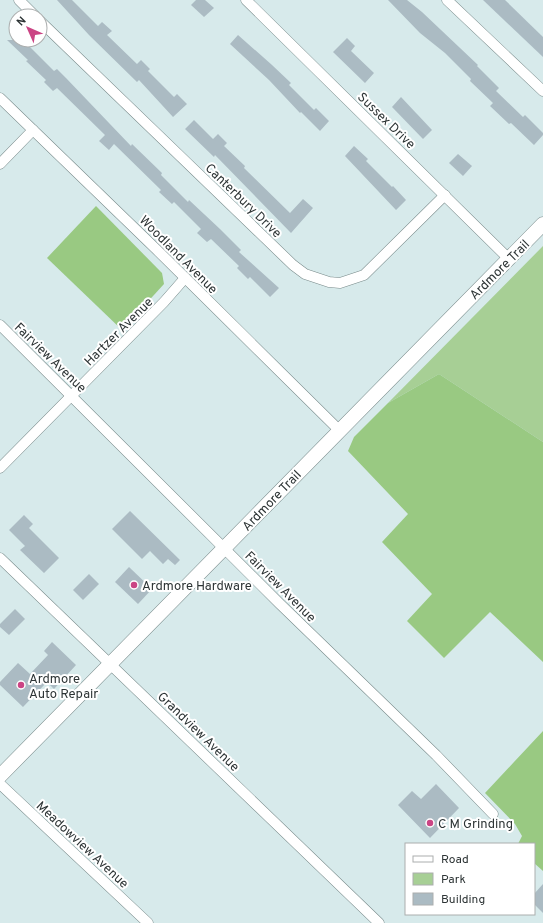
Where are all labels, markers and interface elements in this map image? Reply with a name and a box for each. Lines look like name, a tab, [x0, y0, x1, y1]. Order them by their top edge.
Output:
north arrow	[8, 8, 48, 48]
text: N	[14, 14, 29, 29]
street label: Sussex Drive	[353, 90, 418, 153]
street label: Canterbury Drive	[201, 161, 284, 242]
street label: Woodland Avenue	[135, 213, 220, 298]
street label: Ardmore Trail	[467, 237, 534, 304]
street label: Hartzer Avenue	[82, 295, 157, 370]
street label: Fairview Avenue	[10, 320, 89, 397]
street label: Ardmore Trail	[239, 468, 305, 535]
street label: Fairview Avenue	[241, 549, 318, 626]
place label: Ardmore Hardware	[142, 579, 252, 595]
marker: Ardmore Hardware	[129, 580, 139, 590]
place label: Ardmore Auto Repair	[29, 672, 98, 703]
marker: Ardmore Auto Repair	[16, 680, 26, 690]
street label: Grandview Avenue	[153, 689, 242, 776]
street label: Meadowview Avenue	[32, 799, 131, 892]
place label: C M Grinding	[438, 817, 513, 833]
marker: C M Grinding	[425, 818, 435, 828]
legend	[405, 843, 535, 915]
text: Road	[441, 852, 469, 868]
text: Park	[441, 872, 466, 888]
text: Building	[441, 892, 485, 908]

